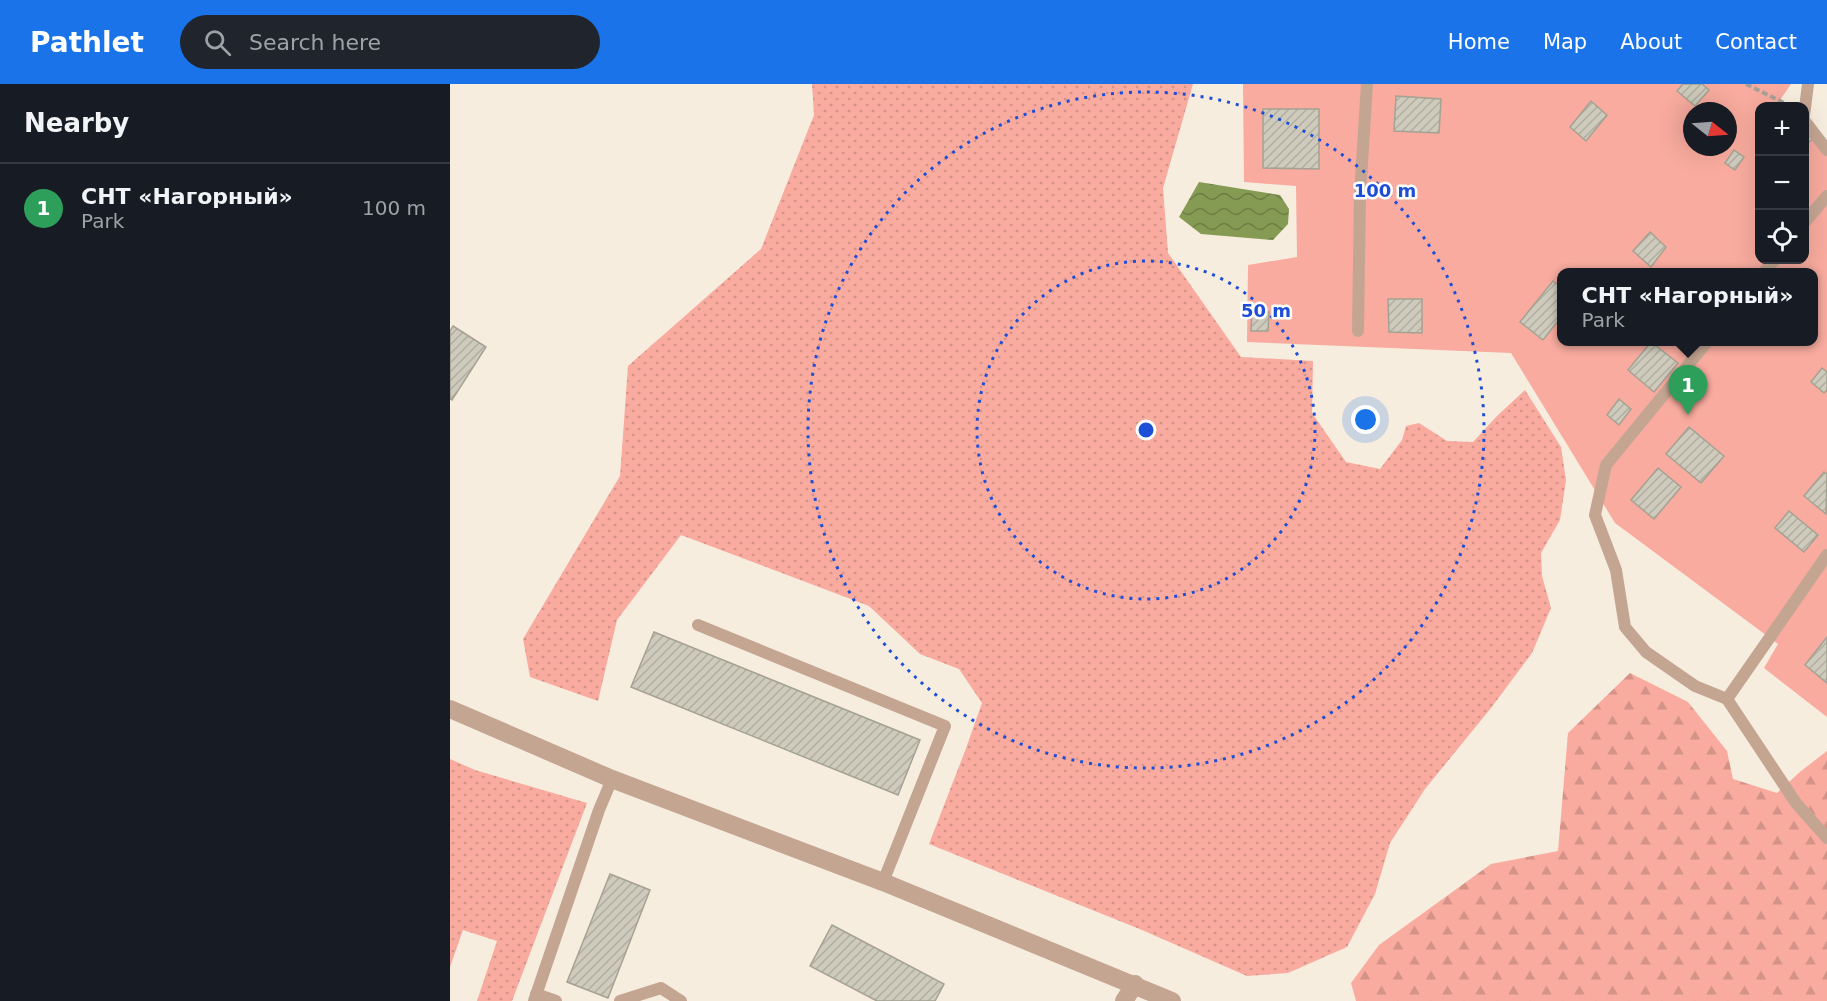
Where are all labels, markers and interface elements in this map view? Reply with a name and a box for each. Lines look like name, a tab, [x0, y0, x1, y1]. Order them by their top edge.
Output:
search box	[180, 15, 600, 69]
text: Pathlet	[30, 26, 144, 59]
icon: search	[201, 26, 234, 59]
text: Search here	[249, 30, 381, 55]
text: Home	[1448, 30, 1510, 54]
text: Map	[1543, 30, 1587, 54]
text: About	[1620, 30, 1682, 54]
text: Contact	[1715, 30, 1797, 54]
north arrow	[1683, 102, 1737, 156]
map controls	[1755, 102, 1809, 264]
button: +	[1755, 102, 1809, 156]
text: Nearby	[24, 108, 129, 138]
button: −	[1755, 156, 1809, 210]
text: 100 m	[1354, 180, 1416, 201]
text: СНТ «Нагорный»	[81, 184, 293, 209]
text: 1	[37, 196, 50, 220]
text: 100 m	[362, 196, 426, 220]
text: Park	[81, 209, 124, 233]
button: locate	[1755, 210, 1809, 264]
popup	[1557, 268, 1818, 346]
text: СНТ «Нагорный»	[1582, 283, 1793, 308]
text: 50 m	[1241, 300, 1291, 321]
text: Park	[1582, 308, 1625, 332]
pin: 1	[1668, 366, 1708, 415]
your location	[1351, 405, 1380, 434]
centre of rings	[1136, 420, 1156, 440]

